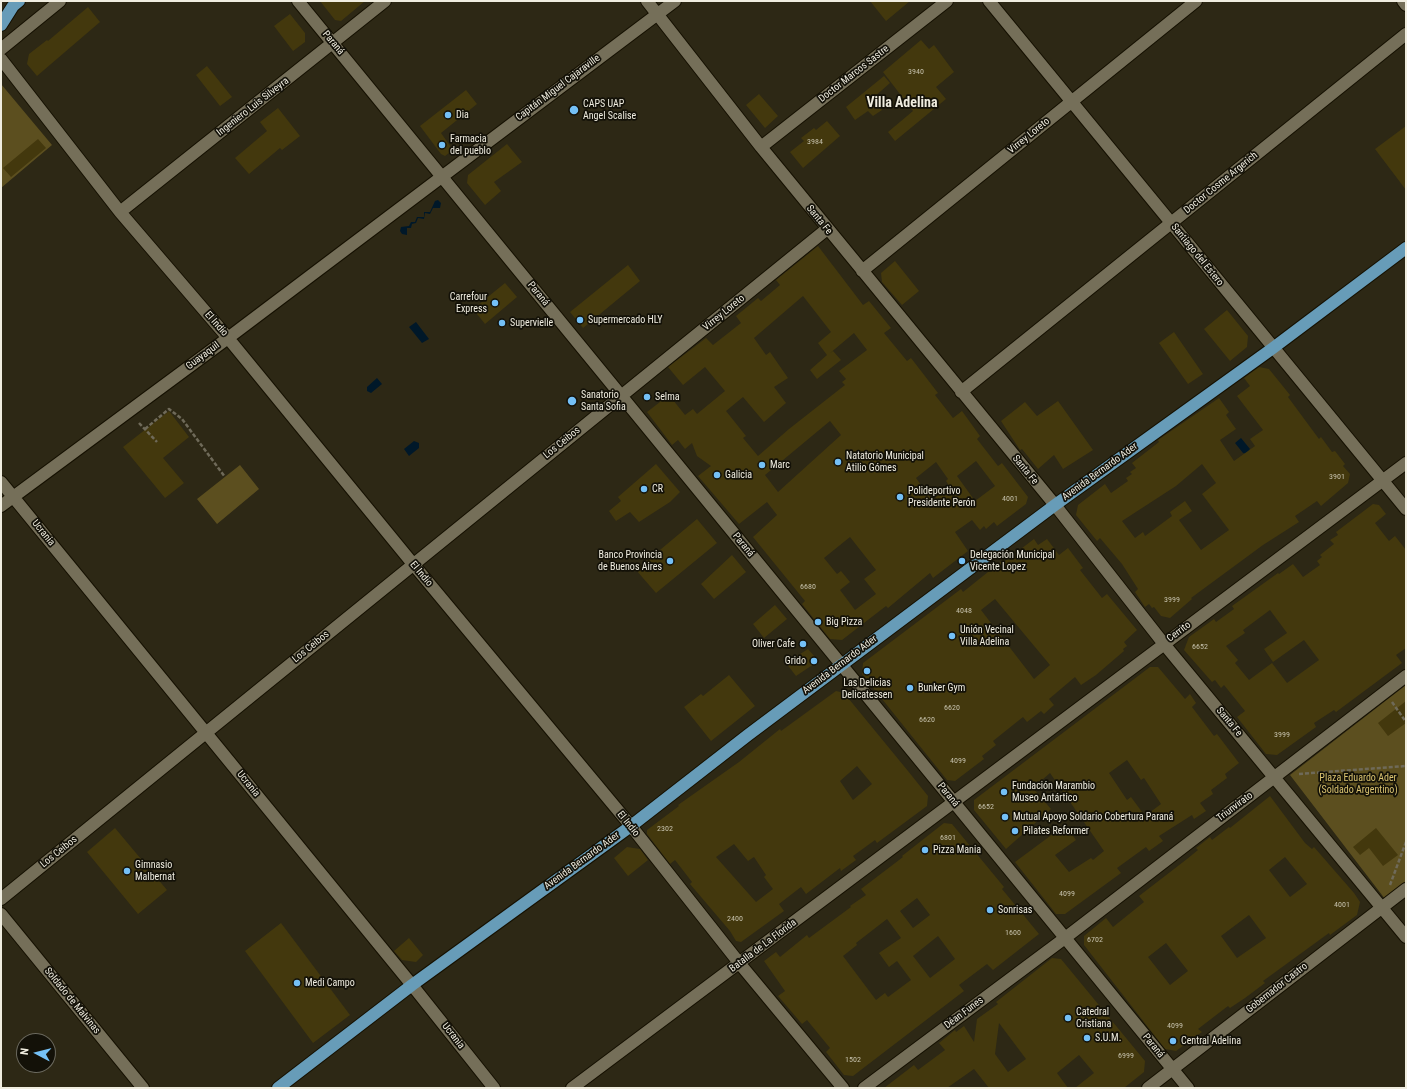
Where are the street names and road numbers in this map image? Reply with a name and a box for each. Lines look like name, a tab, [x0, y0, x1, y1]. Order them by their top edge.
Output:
street label: Paraná	[320, 29, 346, 57]
street label: Doctor Marcos Sastre	[817, 43, 891, 105]
street label: Capitán Miguel Cajaraville	[514, 52, 602, 124]
street label: Ingeniero Luis Silveyra	[215, 75, 291, 139]
street label: Virrey Loreto	[1006, 116, 1052, 156]
street label: Doctor Cosme Argerich	[1182, 150, 1260, 216]
street label: Santa Fe	[804, 203, 834, 237]
street label: Santiago del Estero	[1168, 222, 1226, 288]
street label: Paraná	[525, 280, 551, 308]
street label: Virrey Loreto	[701, 293, 747, 333]
street label: El Indio	[202, 309, 230, 339]
street label: Guayaquil	[184, 340, 222, 372]
street label: Los Ceibos	[541, 425, 583, 461]
street label: Avenida Bernardo Ader	[1060, 441, 1140, 503]
street label: Santa Fe	[1010, 453, 1040, 487]
street label: Ucrania	[29, 518, 57, 548]
street label: Paraná	[730, 531, 756, 559]
street label: El Indio	[407, 559, 435, 589]
street label: Cerrito	[1165, 619, 1193, 645]
street label: Los Ceibos	[290, 629, 332, 665]
street label: Avenida Bernardo Ader	[800, 633, 880, 697]
street label: Santa Fe	[1213, 705, 1245, 739]
street label: Ucrania	[234, 769, 262, 799]
street label: Paraná	[935, 781, 961, 809]
street label: Triunvirato	[1215, 790, 1255, 824]
street label: El Indio	[614, 809, 642, 839]
street label: Avenida Bernardo Ader	[542, 830, 622, 892]
street label: Los Ceibos	[38, 834, 80, 870]
street label: Batalla de La Florida	[727, 917, 799, 975]
street label: Gobernador Castro	[1244, 960, 1310, 1016]
street label: Soldado de Malvinas	[42, 965, 102, 1037]
street label: Déan Funes	[942, 994, 986, 1032]
street label: Ucrania	[439, 1021, 467, 1051]
street label: Paraná	[1140, 1032, 1166, 1060]

